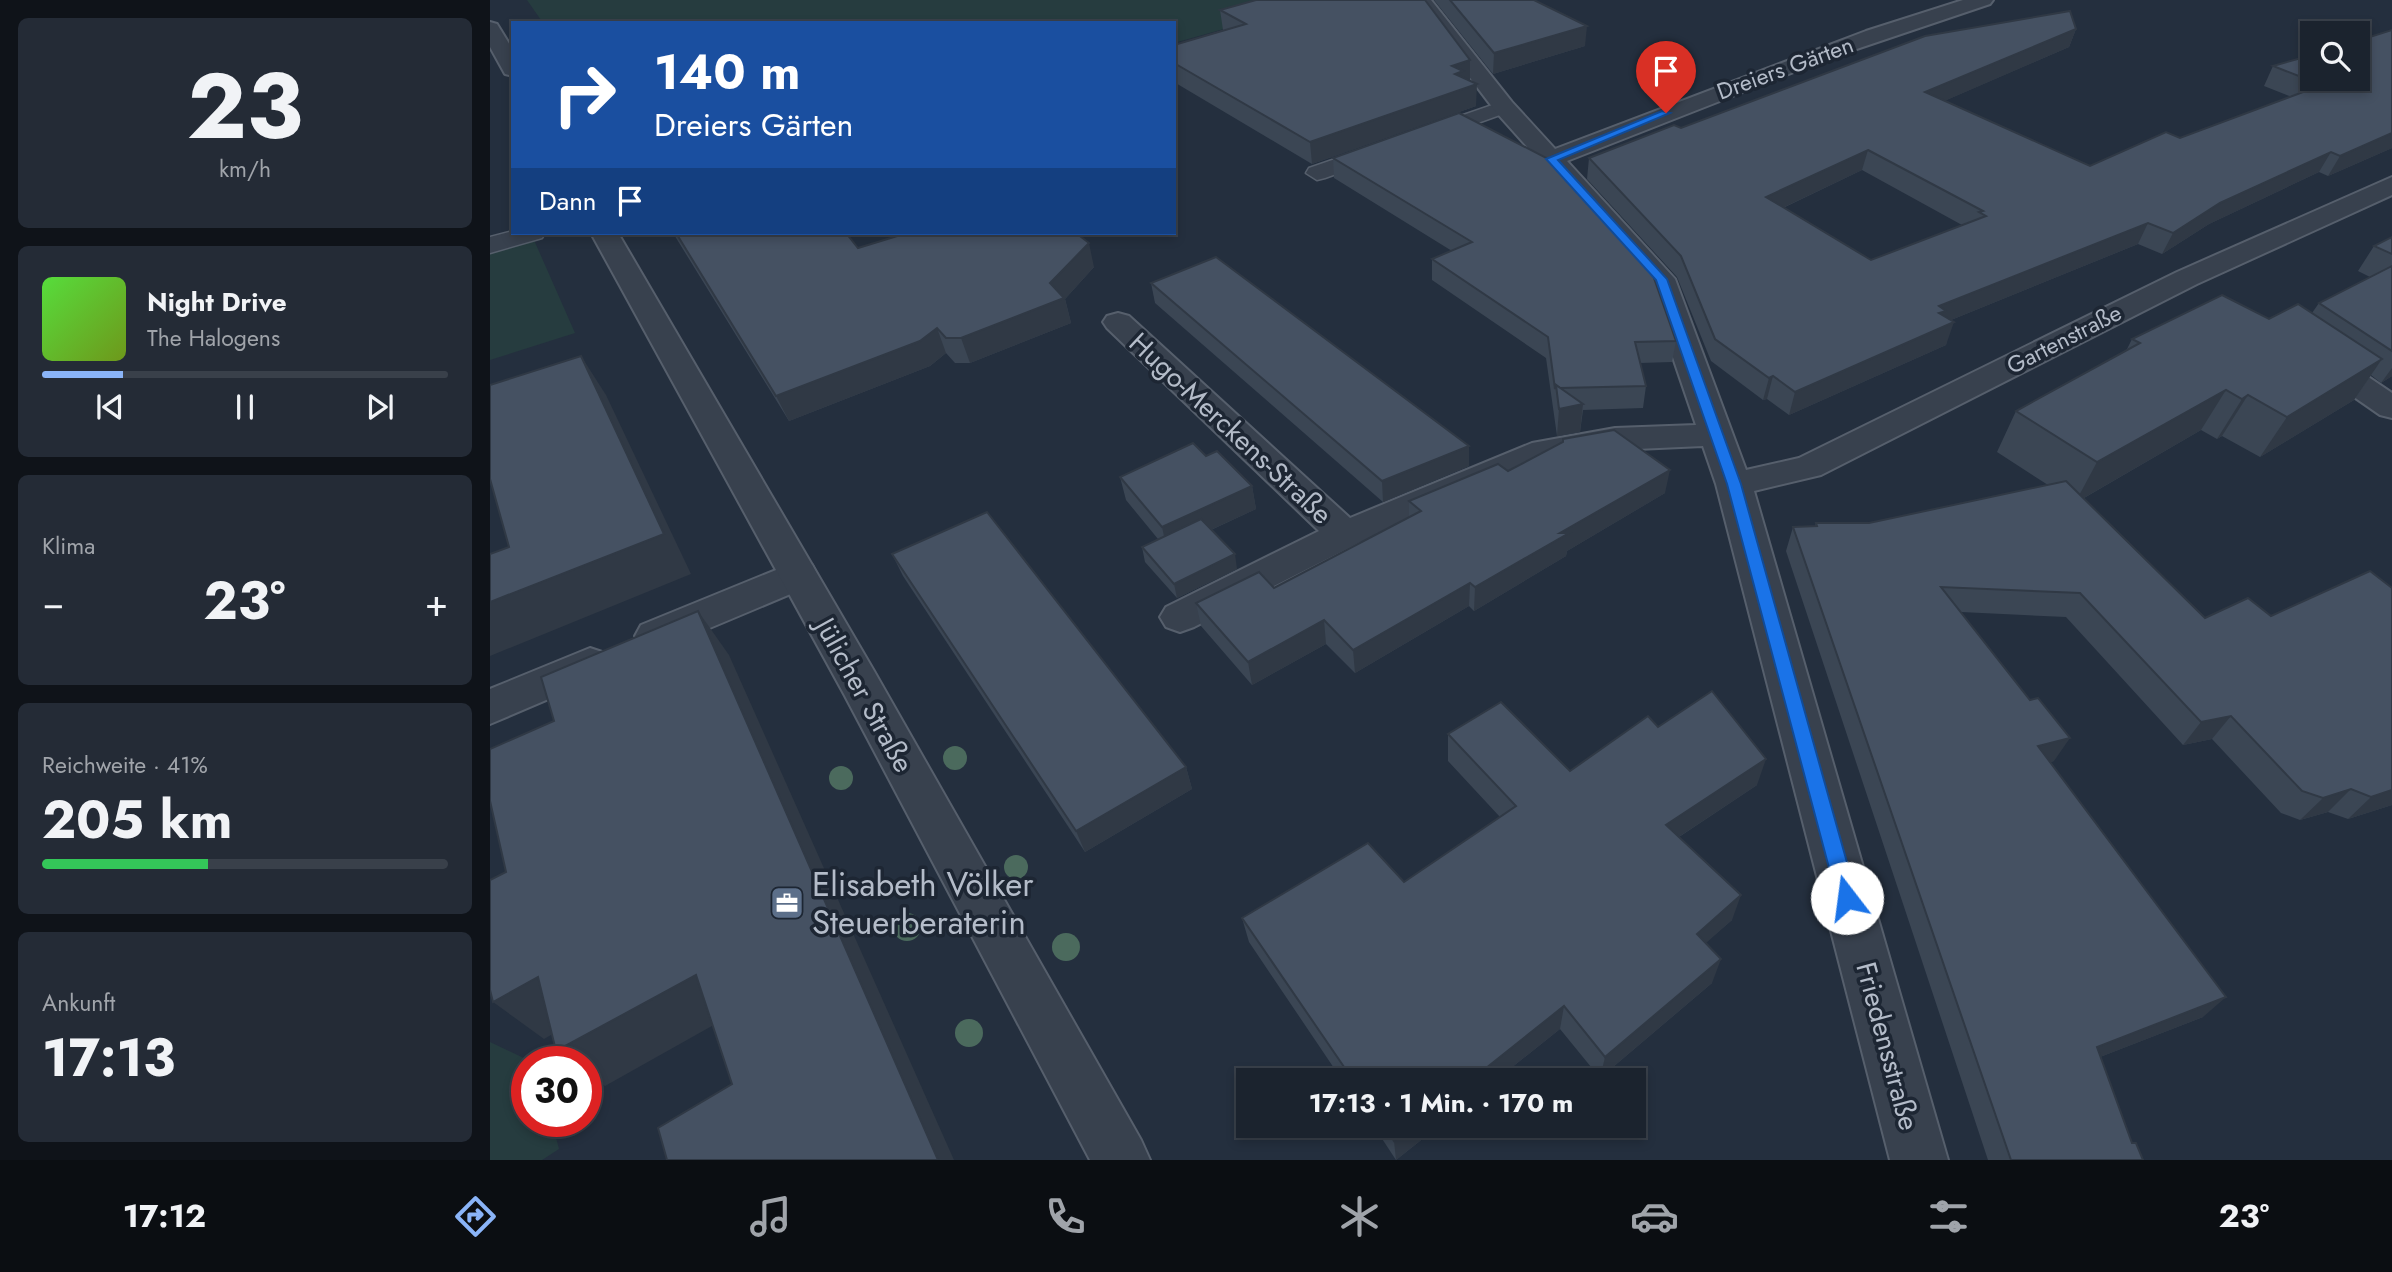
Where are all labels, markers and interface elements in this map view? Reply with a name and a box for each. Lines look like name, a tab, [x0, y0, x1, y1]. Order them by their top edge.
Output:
map controls	[2300, 21, 2370, 91]
button: search	[2300, 21, 2370, 91]
street label: Dreiers Gärten	[1712, 28, 1858, 108]
text: 140 m	[654, 37, 800, 107]
text: 23	[187, 41, 303, 172]
pin	[1636, 41, 1696, 113]
icon: right	[539, 49, 630, 140]
icon: arrive	[1647, 52, 1685, 90]
text: Dreiers Gärten	[654, 102, 853, 148]
text: km/h	[219, 152, 271, 186]
text: Dann	[539, 182, 597, 220]
icon: arrive	[611, 182, 649, 220]
text: Night Drive	[147, 283, 287, 321]
street label: Gartenstraße	[2001, 295, 2127, 382]
text: The Halogens	[147, 321, 280, 355]
street label: Hugo-Merckens-Straße	[1120, 323, 1342, 534]
icon: previous	[91, 388, 129, 426]
icon: pause	[226, 388, 264, 426]
icon: next	[361, 388, 399, 426]
text: Klima	[42, 529, 95, 563]
text: 23°	[204, 563, 285, 639]
text: −	[42, 575, 64, 630]
text: +	[425, 575, 448, 630]
street label: Jülicher Straße	[803, 607, 924, 780]
text: Reichweite · 41%	[42, 748, 208, 782]
text: 205 km	[42, 782, 232, 858]
place label: Elisabeth Völker Steuerberaterin	[812, 861, 1034, 946]
position arrow	[1810, 861, 1884, 935]
office icon: Elisabeth Völker Steuerberaterin	[768, 884, 806, 922]
street label: Friedensstraße	[1845, 958, 1930, 1135]
text: Ankunft	[42, 986, 115, 1020]
text: 17:13	[42, 1020, 175, 1096]
speed limit sign: 30	[511, 1046, 602, 1137]
text: 17:13 · 1 Min. · 170 m	[1309, 1084, 1573, 1122]
icon: directions	[451, 1192, 500, 1241]
icon: music	[746, 1192, 795, 1241]
icon: phone	[1041, 1192, 1090, 1241]
icon: climate	[1335, 1192, 1384, 1241]
icon: car	[1630, 1192, 1679, 1241]
icon: filters	[1924, 1192, 1973, 1241]
text: 17:12	[123, 1193, 206, 1239]
text: 23°	[2219, 1193, 2269, 1239]

